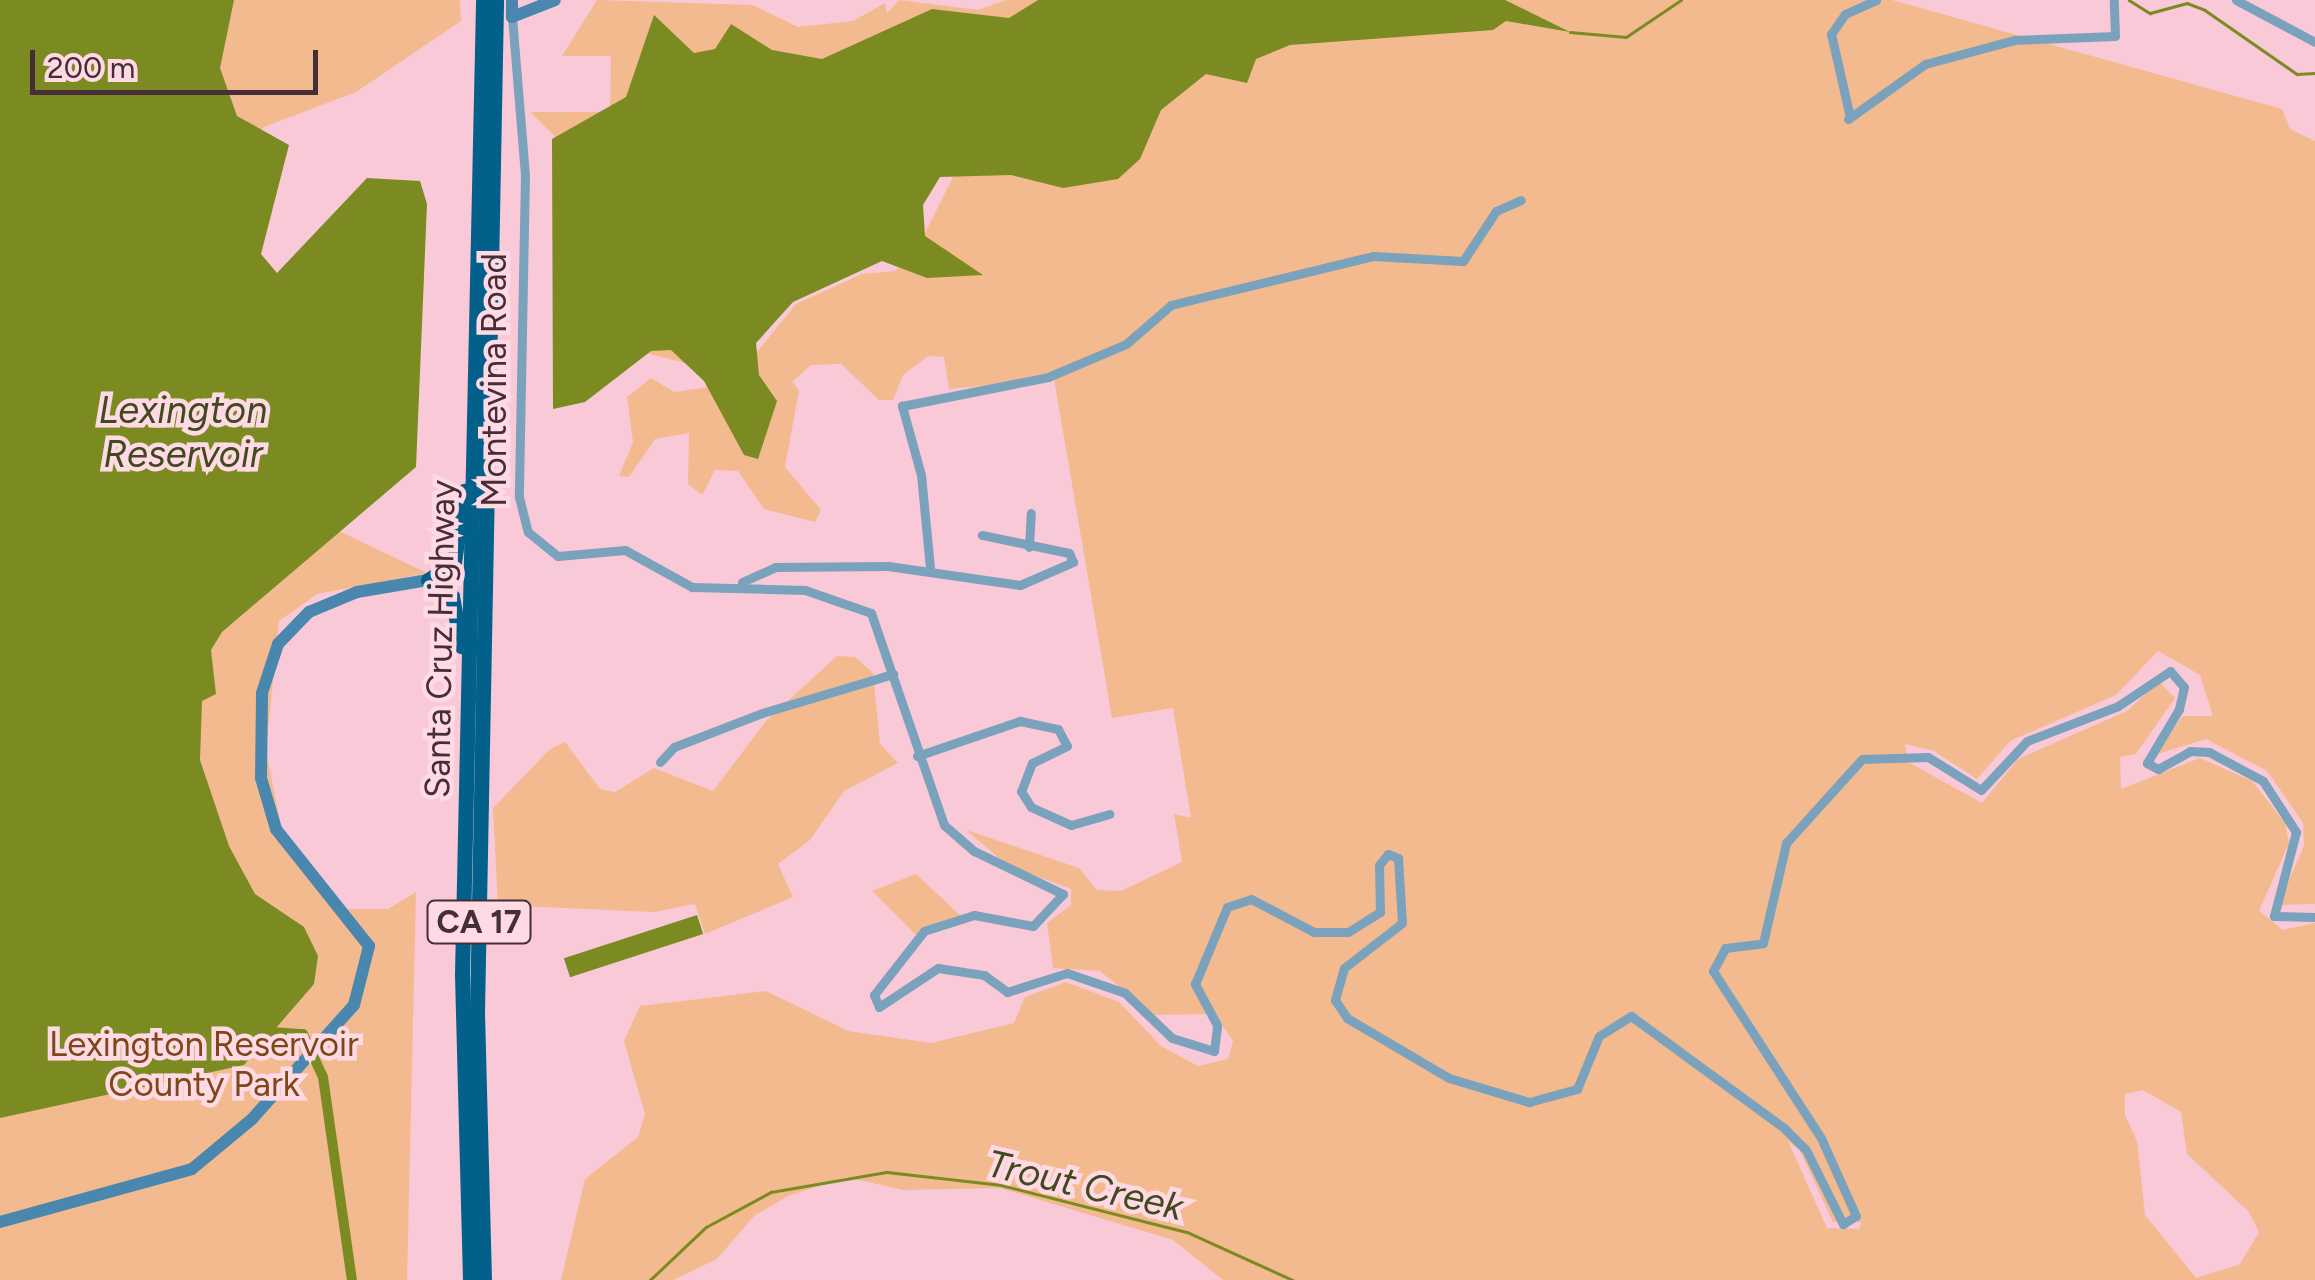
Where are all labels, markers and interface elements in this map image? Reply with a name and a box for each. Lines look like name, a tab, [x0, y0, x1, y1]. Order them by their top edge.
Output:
scale bar	[35, 30, 322, 92]
text: 200 m	[47, 49, 135, 86]
street label: Montevina Road	[473, 253, 515, 507]
water label: Lexington Reservoir	[99, 388, 267, 478]
street label: Santa Cruz Highway	[416, 480, 464, 798]
road number: CA 17	[426, 895, 532, 949]
park label: Lexington Reservoir County Park	[49, 1023, 359, 1105]
water label: Trout Creek	[983, 1141, 1187, 1231]

